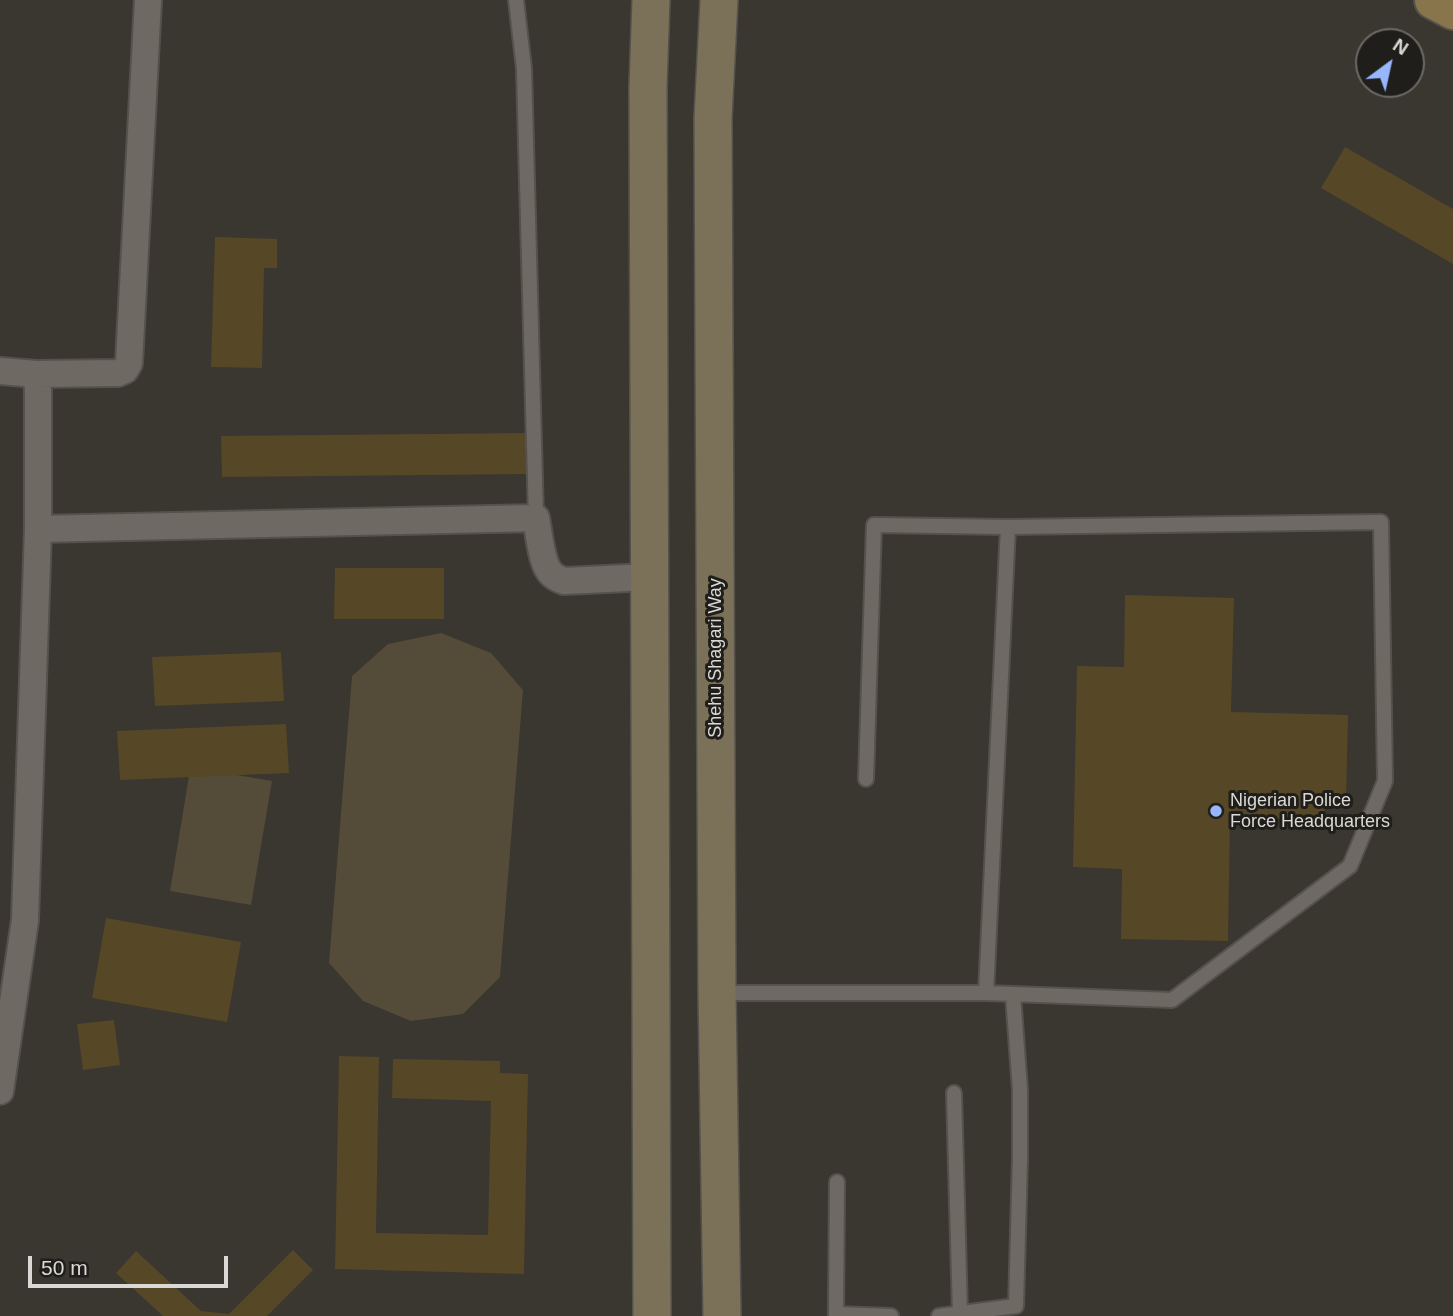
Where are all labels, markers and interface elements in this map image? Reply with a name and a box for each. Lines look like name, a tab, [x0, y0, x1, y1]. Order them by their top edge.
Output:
north arrow	[1355, 28, 1425, 98]
text: N	[1389, 34, 1412, 59]
street label: Shehu Shagari Way	[705, 578, 727, 738]
place label: Nigerian Police Force Headquarters	[1230, 790, 1390, 832]
marker: Nigerian Police Force Headquarters	[1208, 803, 1224, 819]
scale bar	[32, 1242, 231, 1286]
text: 50 m	[41, 1256, 88, 1279]

